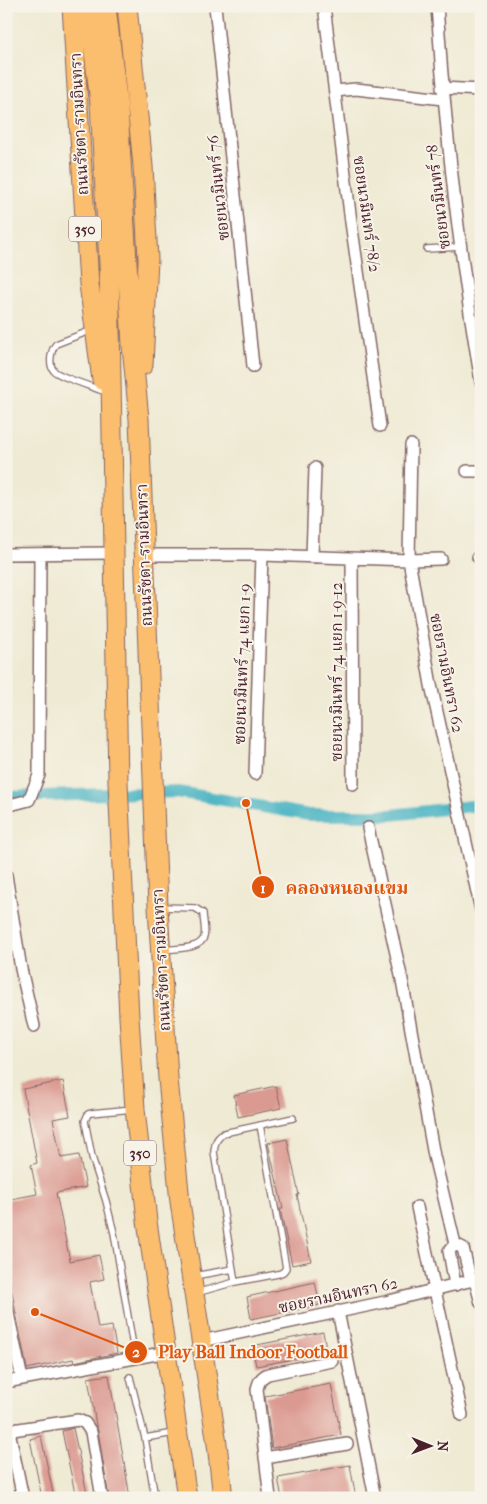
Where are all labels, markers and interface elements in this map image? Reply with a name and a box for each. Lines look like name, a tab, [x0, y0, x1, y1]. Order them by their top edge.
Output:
street label: ถนนรัชดา-รามอินทรา	[66, 52, 92, 196]
street label: ซอยนวมินทร์ 76	[203, 134, 233, 242]
street label: ซอยนวมินทร์ 78	[422, 144, 454, 250]
street label: ซอยนวมินทร์ 78/2	[349, 155, 385, 273]
road number: 350	[69, 216, 101, 242]
street label: ถนนรัชดา-รามอินทรา	[132, 483, 156, 627]
street label: ซอยนวมินทร์ 74 แยก 1-9-12	[327, 582, 346, 762]
street label: ซอยนวมินทร์ 74 แยก 1-9	[230, 583, 254, 745]
street label: ซอยรามอินทรา 62	[426, 612, 468, 734]
callout: คลองหนองแขม	[250, 871, 418, 904]
text: คลองหนองแขม	[286, 878, 408, 899]
text: 1	[260, 879, 266, 897]
street label: ถนนรัชดา-รามอินทรา	[148, 888, 174, 1032]
road number: 350	[124, 1140, 156, 1166]
street label: ซอยรามอินทรา 62	[277, 1273, 399, 1317]
callout: Play Ball Indoor Football	[123, 1336, 358, 1369]
text: Play Ball Indoor Football	[158, 1342, 349, 1363]
text: 2	[132, 1343, 140, 1361]
north arrow	[404, 1422, 454, 1472]
text: N	[434, 1441, 451, 1452]

